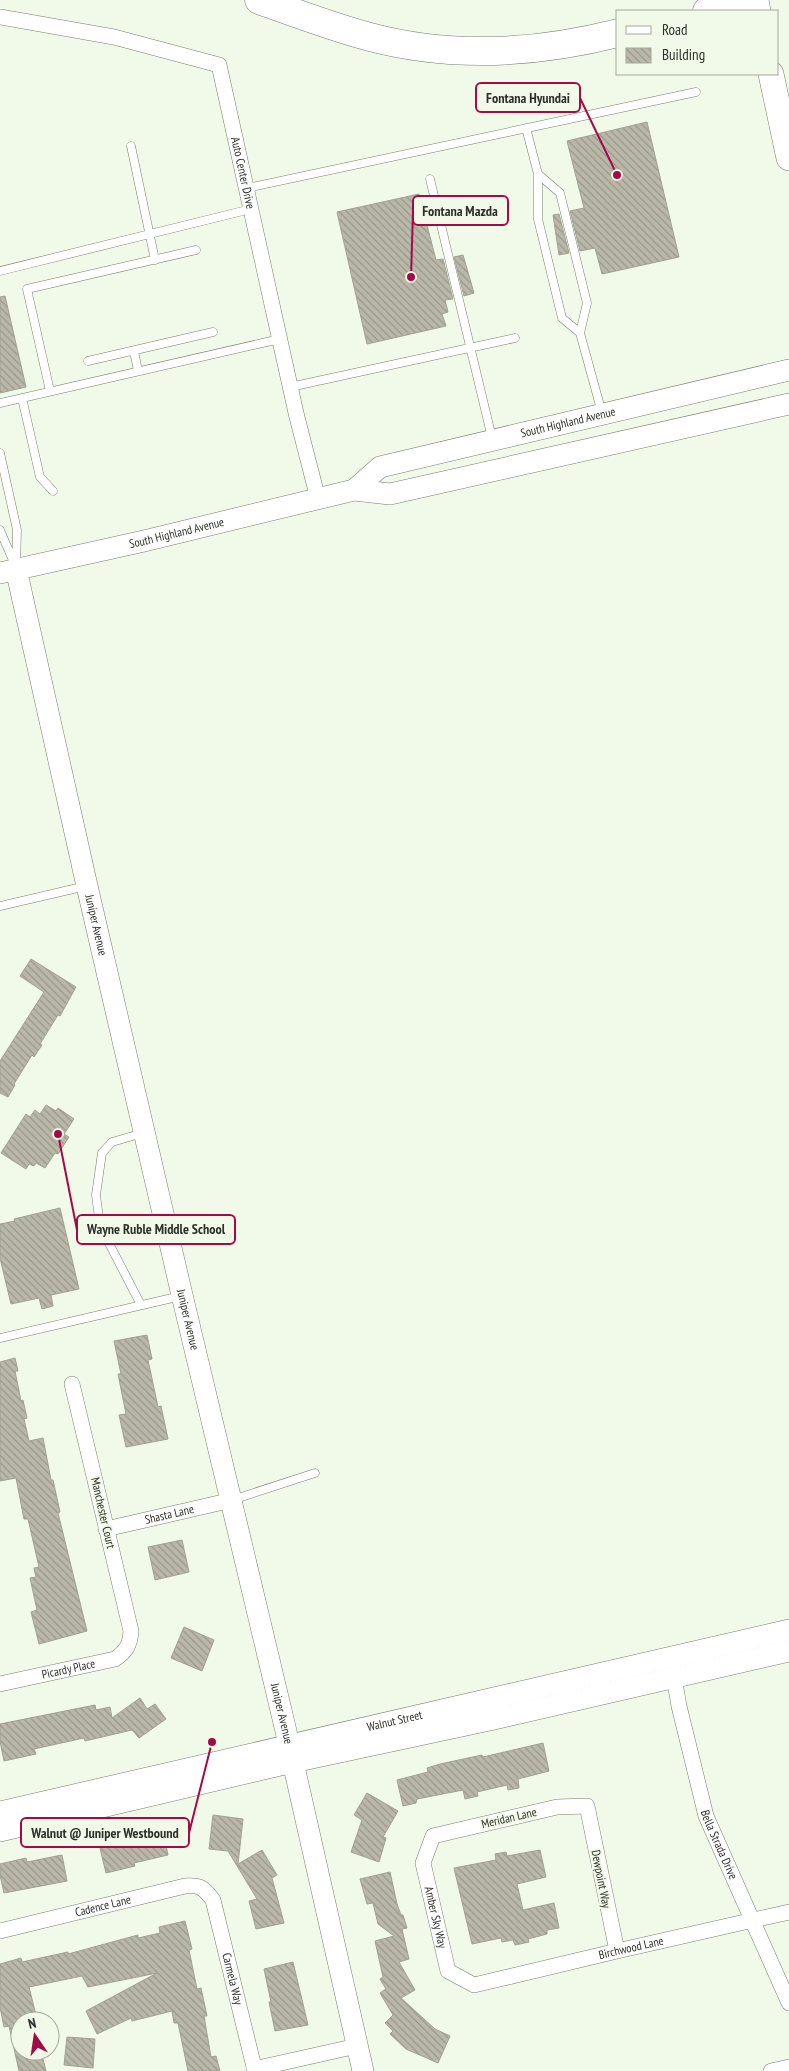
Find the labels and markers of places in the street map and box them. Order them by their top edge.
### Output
callout: Fontana Hyundai [476,83,580,112]
callout: Fontana Mazda [413,196,508,225]
callout: Wayne Ruble Middle School [77,1215,235,1244]
callout: Walnut @ Juniper Westbound [21,1818,189,1847]

